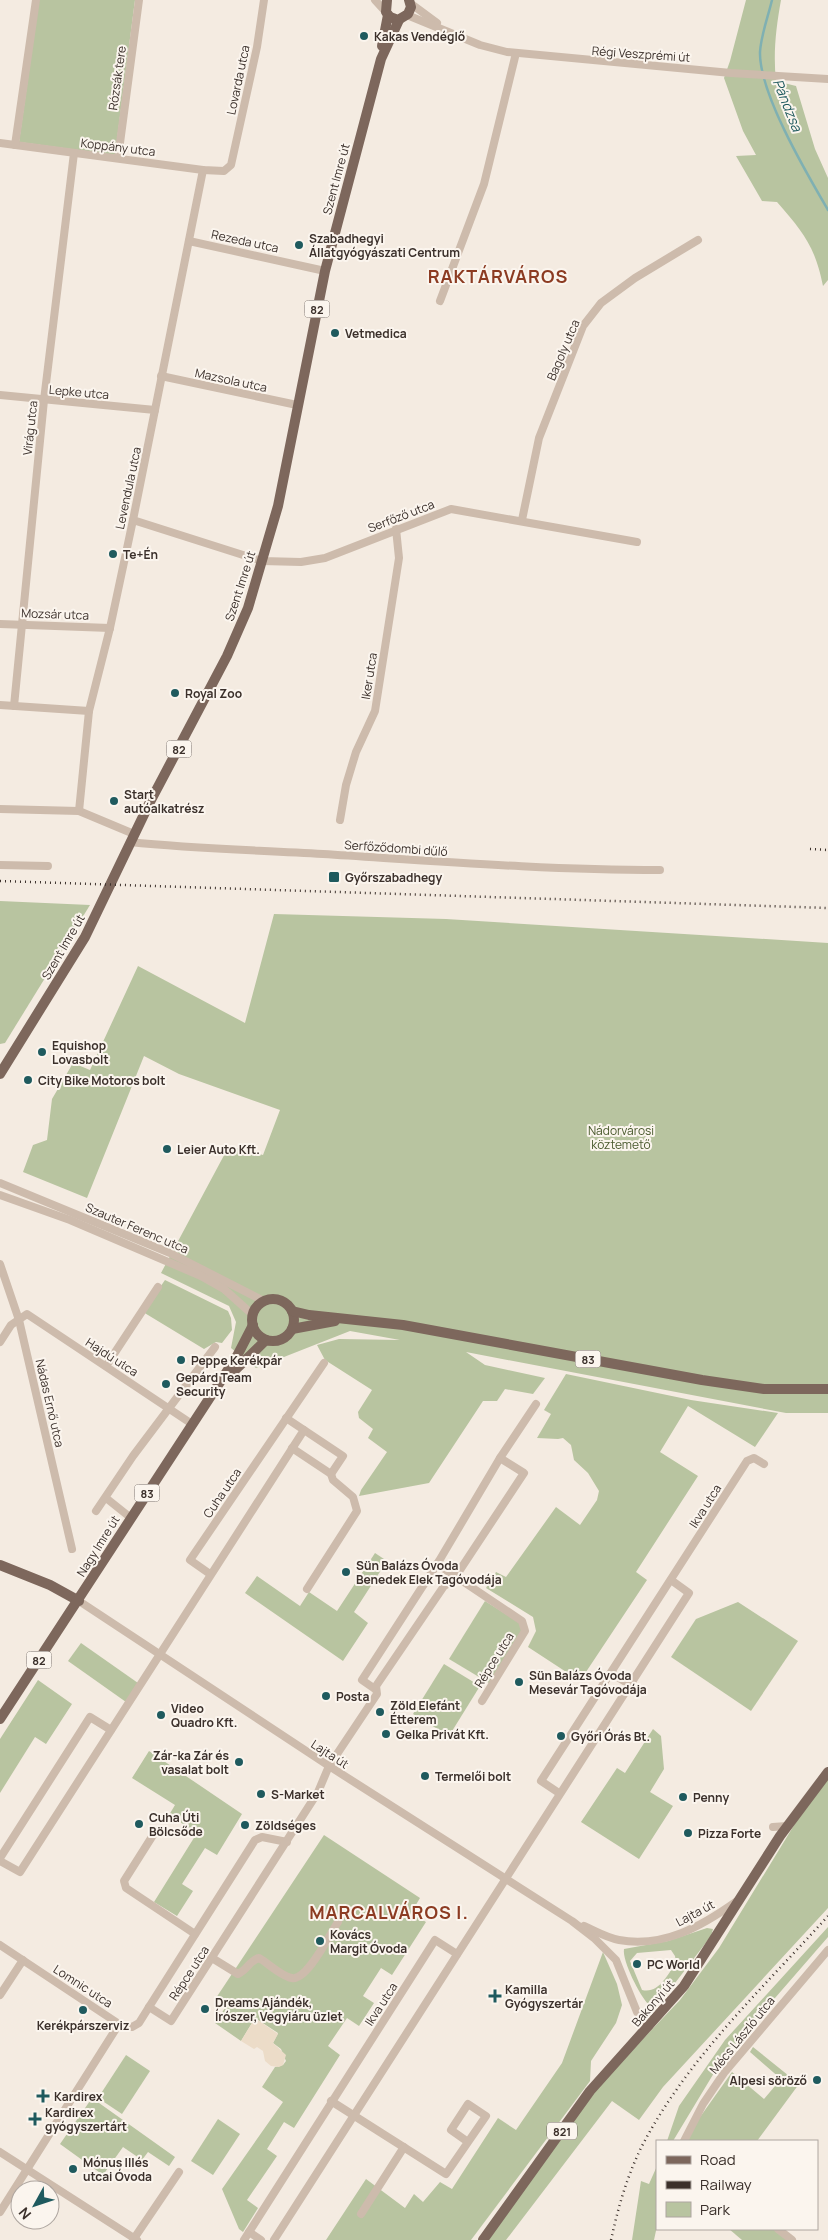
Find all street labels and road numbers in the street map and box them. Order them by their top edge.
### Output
street label: Régi Veszprémi út [591,42,691,66]
street label: Lovarda utca [222,44,254,116]
street label: Rózsák tere [104,45,130,111]
street label: Koppány utca [80,134,156,160]
street label: Szent Imre út [318,141,354,216]
street label: Rezeda utca [210,226,280,256]
road number: 82 [304,300,330,318]
street label: Bagoly utca [543,317,583,383]
street label: Mazsola utca [193,364,269,396]
street label: Lepke utca [48,381,110,403]
street label: Virág utca [19,400,41,456]
street label: Levendula utca [111,445,145,531]
street label: Serfőző utca [365,496,437,536]
street label: Szent Imre út [221,548,259,623]
street label: Mozsár utca [21,604,89,624]
street label: Iker utca [357,651,381,701]
road number: 82 [166,741,192,758]
street label: Serfőződombi dűlő [344,836,448,860]
street label: Szent Imre út [37,911,89,983]
street label: Szauter Ferenc utca [83,1199,191,1257]
street label: Hajdú utca [82,1334,142,1380]
road number: 83 [576,1350,600,1368]
street label: Nádas Ernő utca [32,1357,68,1449]
street label: Cuha utca [199,1465,245,1521]
street label: Ikva utca [685,1481,725,1531]
road number: 83 [134,1485,160,1502]
street label: Nagy Imre út [72,1512,124,1580]
street label: Répce utca [470,1629,518,1691]
road number: 82 [26,1652,52,1668]
street label: Lajta út [308,1736,352,1773]
street label: Lajta út [673,1896,718,1930]
street label: Répce utca [165,1942,213,2004]
street label: Lomnic utca [50,1961,116,2011]
street label: Bakonyi út [628,1976,678,2030]
street label: Ikva utca [361,1979,401,2029]
street label: Mécs László utca [705,1993,779,2077]
road number: 821 [547,2122,577,2140]

